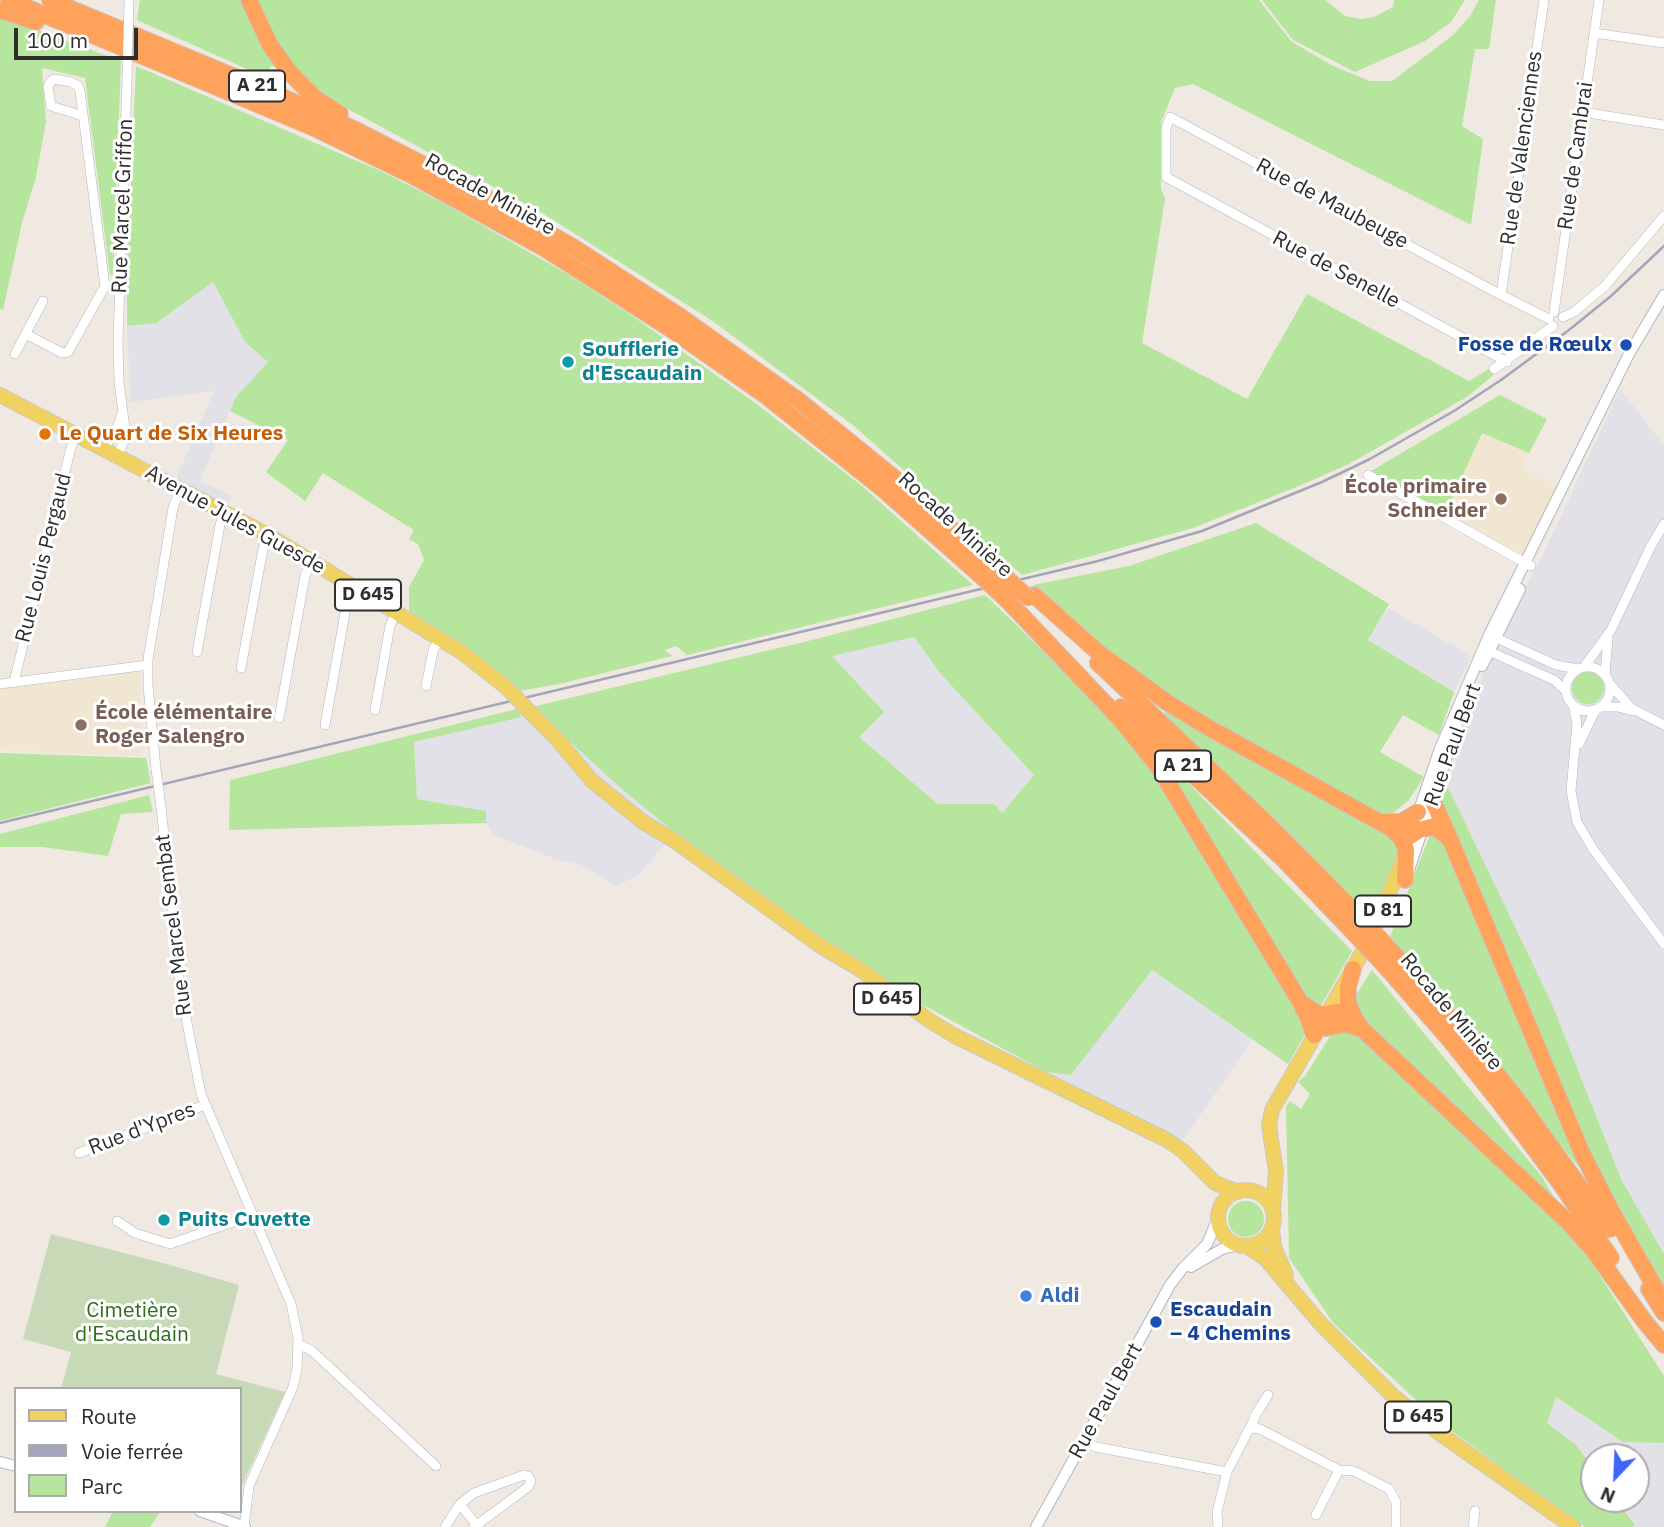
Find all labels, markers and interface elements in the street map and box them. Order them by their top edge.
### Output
scale bar [18,14,142,58]
text: 100 m [27,26,88,54]
street label: Rue de Valenciennes [1496,49,1548,247]
road number: A 21 [229,71,285,102]
street label: Rue de Cambrai [1553,80,1599,232]
street label: Rue Marcel Griffon [107,118,139,294]
street label: Rocade Minière [420,149,560,241]
street label: Rue de Maubeuge [1252,153,1412,255]
street label: Rue de Senelle [1268,226,1404,314]
place label: Fosse de Rœulx [1458,332,1612,358]
place label: Soufflerie d'Escaudain [582,337,702,387]
marker: Fosse de Rœulx [1618,337,1634,353]
marker: Soufflerie d'Escaudain [560,354,576,370]
place label: Le Quart de Six Heures [59,421,283,447]
marker: Le Quart de Six Heures [37,426,53,442]
street label: Avenue Jules Guesde [141,460,329,580]
street label: Rocade Minière [893,467,1017,583]
street label: Rue Louis Pergaud [11,471,77,645]
place label: École primaire Schneider [1345,474,1487,524]
marker: École primaire Schneider [1493,491,1509,507]
road number: D 645 [335,580,401,610]
street label: Rue Paul Bert [1419,680,1487,810]
place label: École élémentaire Roger Salengro [95,700,272,750]
marker: École élémentaire Roger Salengro [73,717,89,733]
road number: A 21 [1155,750,1211,782]
street label: Rue Marcel Sembat [150,833,198,1017]
road number: D 81 [1355,896,1411,926]
street label: Rocade Minière [1395,948,1507,1076]
road number: D 645 [854,984,920,1015]
street label: Rue d'Ypres [85,1097,199,1161]
place label: Puits Cuvette [178,1207,311,1233]
marker: Puits Cuvette [156,1212,172,1228]
place label: Aldi [1040,1283,1080,1309]
marker: Aldi [1018,1288,1034,1304]
place label: Escaudain – 4 Chemins [1170,1297,1291,1347]
park label: Cimetière d'Escaudain [75,1298,189,1348]
marker: Escaudain – 4 Chemins [1148,1314,1164,1330]
street label: Rue Paul Bert [1064,1339,1148,1463]
legend [14,1387,242,1513]
road number: D 645 [1385,1401,1451,1432]
text: Route [81,1402,137,1430]
text: Voie ferrée [81,1437,183,1465]
north arrow [1580,1443,1650,1513]
text: Parc [81,1472,123,1500]
text: N [1597,1482,1619,1509]

